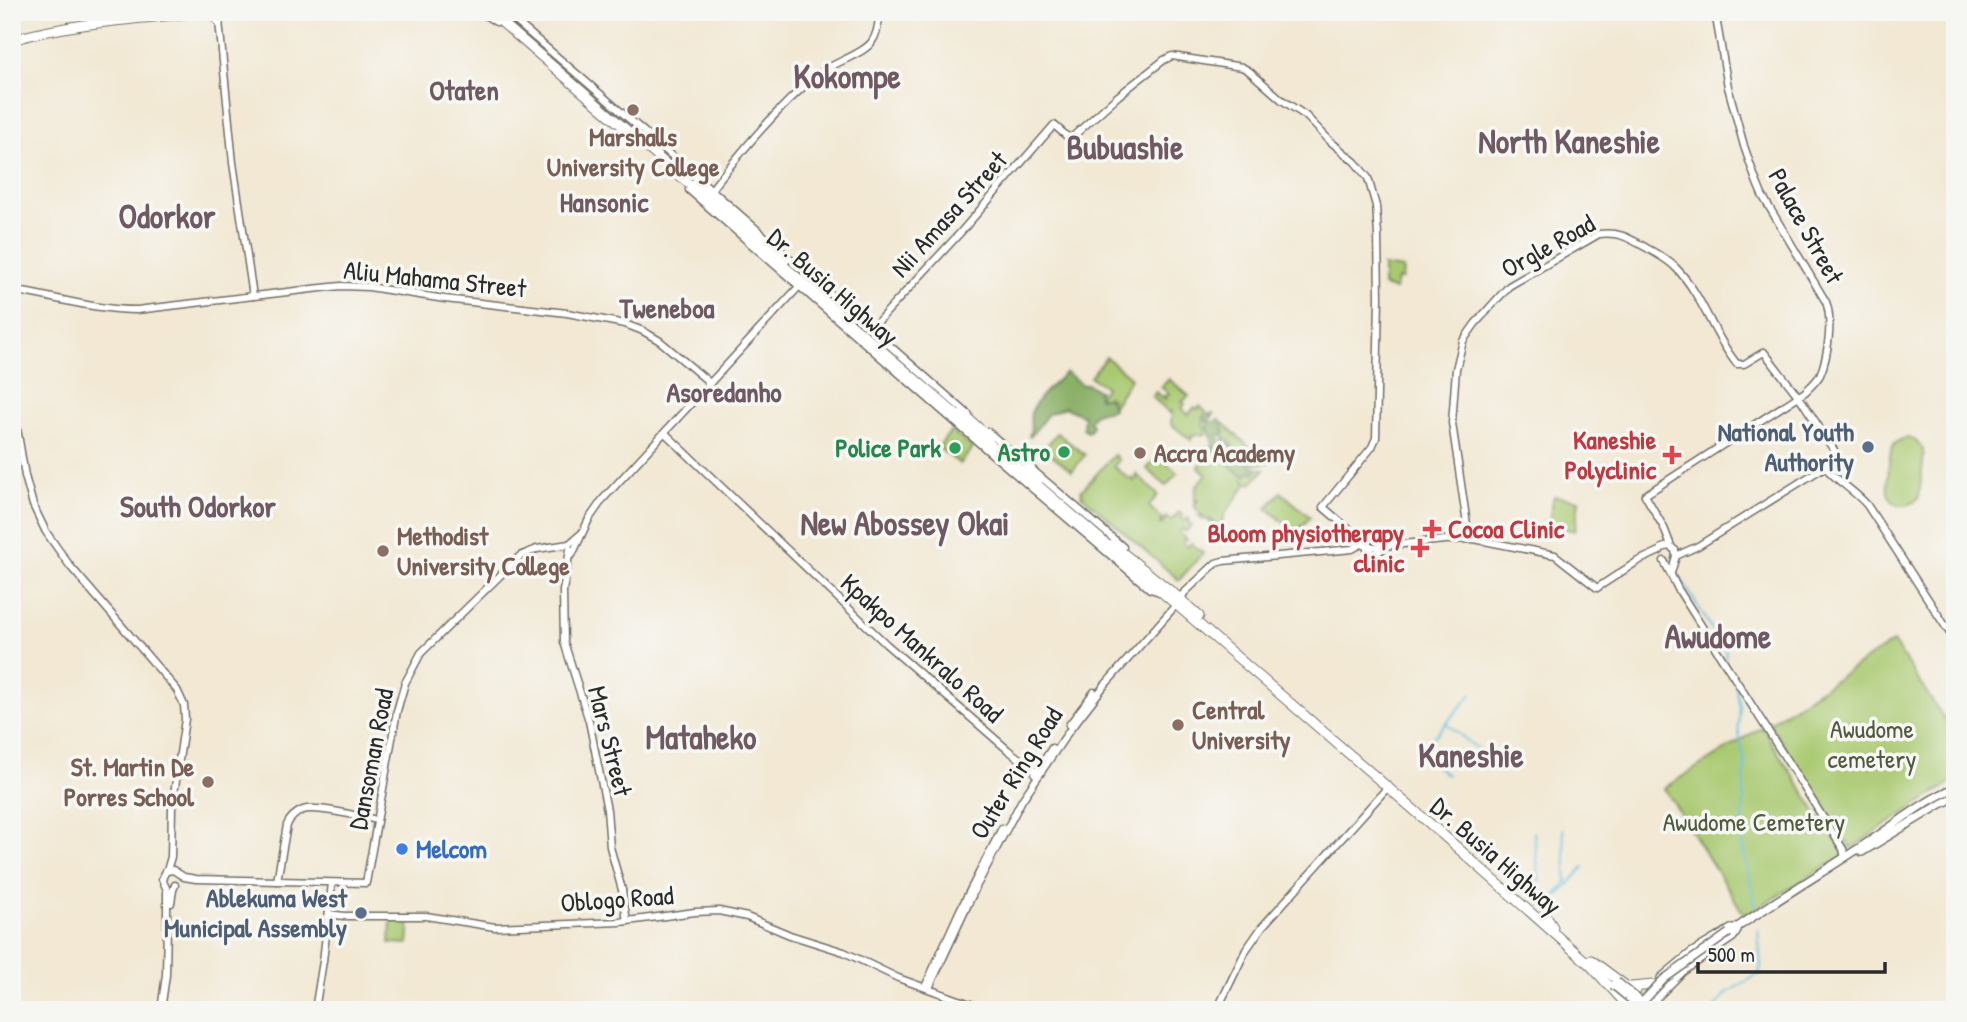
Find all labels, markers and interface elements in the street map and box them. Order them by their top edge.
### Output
district label: Kokompe [793,54,901,100]
district label: Otaten [429,71,499,109]
marker: Marshalls University College [625,102,641,118]
place label: Marshalls University College [547,119,720,185]
district label: North Kaneshie [1478,119,1661,163]
district label: Bubuashie [1067,125,1184,169]
street label: Nii Amasa Street [883,142,1015,284]
street label: Palace Street [1760,162,1853,291]
district label: Hansonic [560,183,649,221]
district label: Odorkor [119,194,216,238]
street label: Orgle Road [1495,206,1601,286]
street label: Dr. Busia Highway [760,220,906,353]
street label: Aliu Mahama Street [342,252,529,306]
district label: Tweneboa [619,289,714,327]
district label: Asoredanho [666,373,782,411]
place label: National Youth Authority [1718,414,1854,480]
place label: Kaneshie Polyclinic [1565,422,1657,488]
place label: Police Park [835,430,941,465]
place label: Astro [998,434,1051,469]
place label: Accra Academy [1154,435,1295,471]
marker: National Youth Authority [1860,439,1876,455]
marker: Police Park [947,440,963,456]
marker: Astro [1056,444,1072,460]
marker: Accra Academy [1132,445,1148,461]
marker: Kaneshie Polyclinic [1662,445,1682,465]
district label: South Odorkor [120,486,276,526]
district label: New Abossey Okai [800,501,1010,547]
place label: Cocoa Clinic [1448,511,1565,546]
place label: Bloom physiotherapy clinic [1207,515,1405,580]
place label: Methodist University College [397,518,570,584]
marker: Cocoa Clinic [1422,519,1442,539]
marker: Bloom physiotherapy clinic [1410,538,1430,558]
marker: Methodist University College [375,543,391,559]
street label: Kpakpo Mankralo Road [833,565,1011,730]
district label: Awudome [1665,614,1772,658]
street label: Mars Street [580,682,641,801]
street label: Dansoman Road [340,685,401,832]
place label: Central University [1192,692,1290,758]
street label: Outer Ring Road [961,700,1070,845]
park label: Awudome cemetery [1828,711,1916,776]
district label: Mataheko [646,715,757,759]
marker: Central University [1170,717,1186,733]
district label: Kaneshie [1418,733,1525,777]
place label: St. Martin De Porres School [64,749,195,814]
marker: St. Martin De Porres School [200,774,216,790]
street label: Dr. Busia Highway [1423,789,1569,922]
park label: Awudome Cemetery [1663,804,1845,839]
place label: Melcom [416,831,487,866]
marker: Melcom [394,841,410,857]
street label: Oblogo Road [559,877,675,920]
place label: Ablekuma West Municipal Assembly [164,880,348,946]
marker: Ablekuma West Municipal Assembly [353,905,369,921]
scale bar [1698,931,1885,975]
text: 500 m [1708,940,1755,969]

